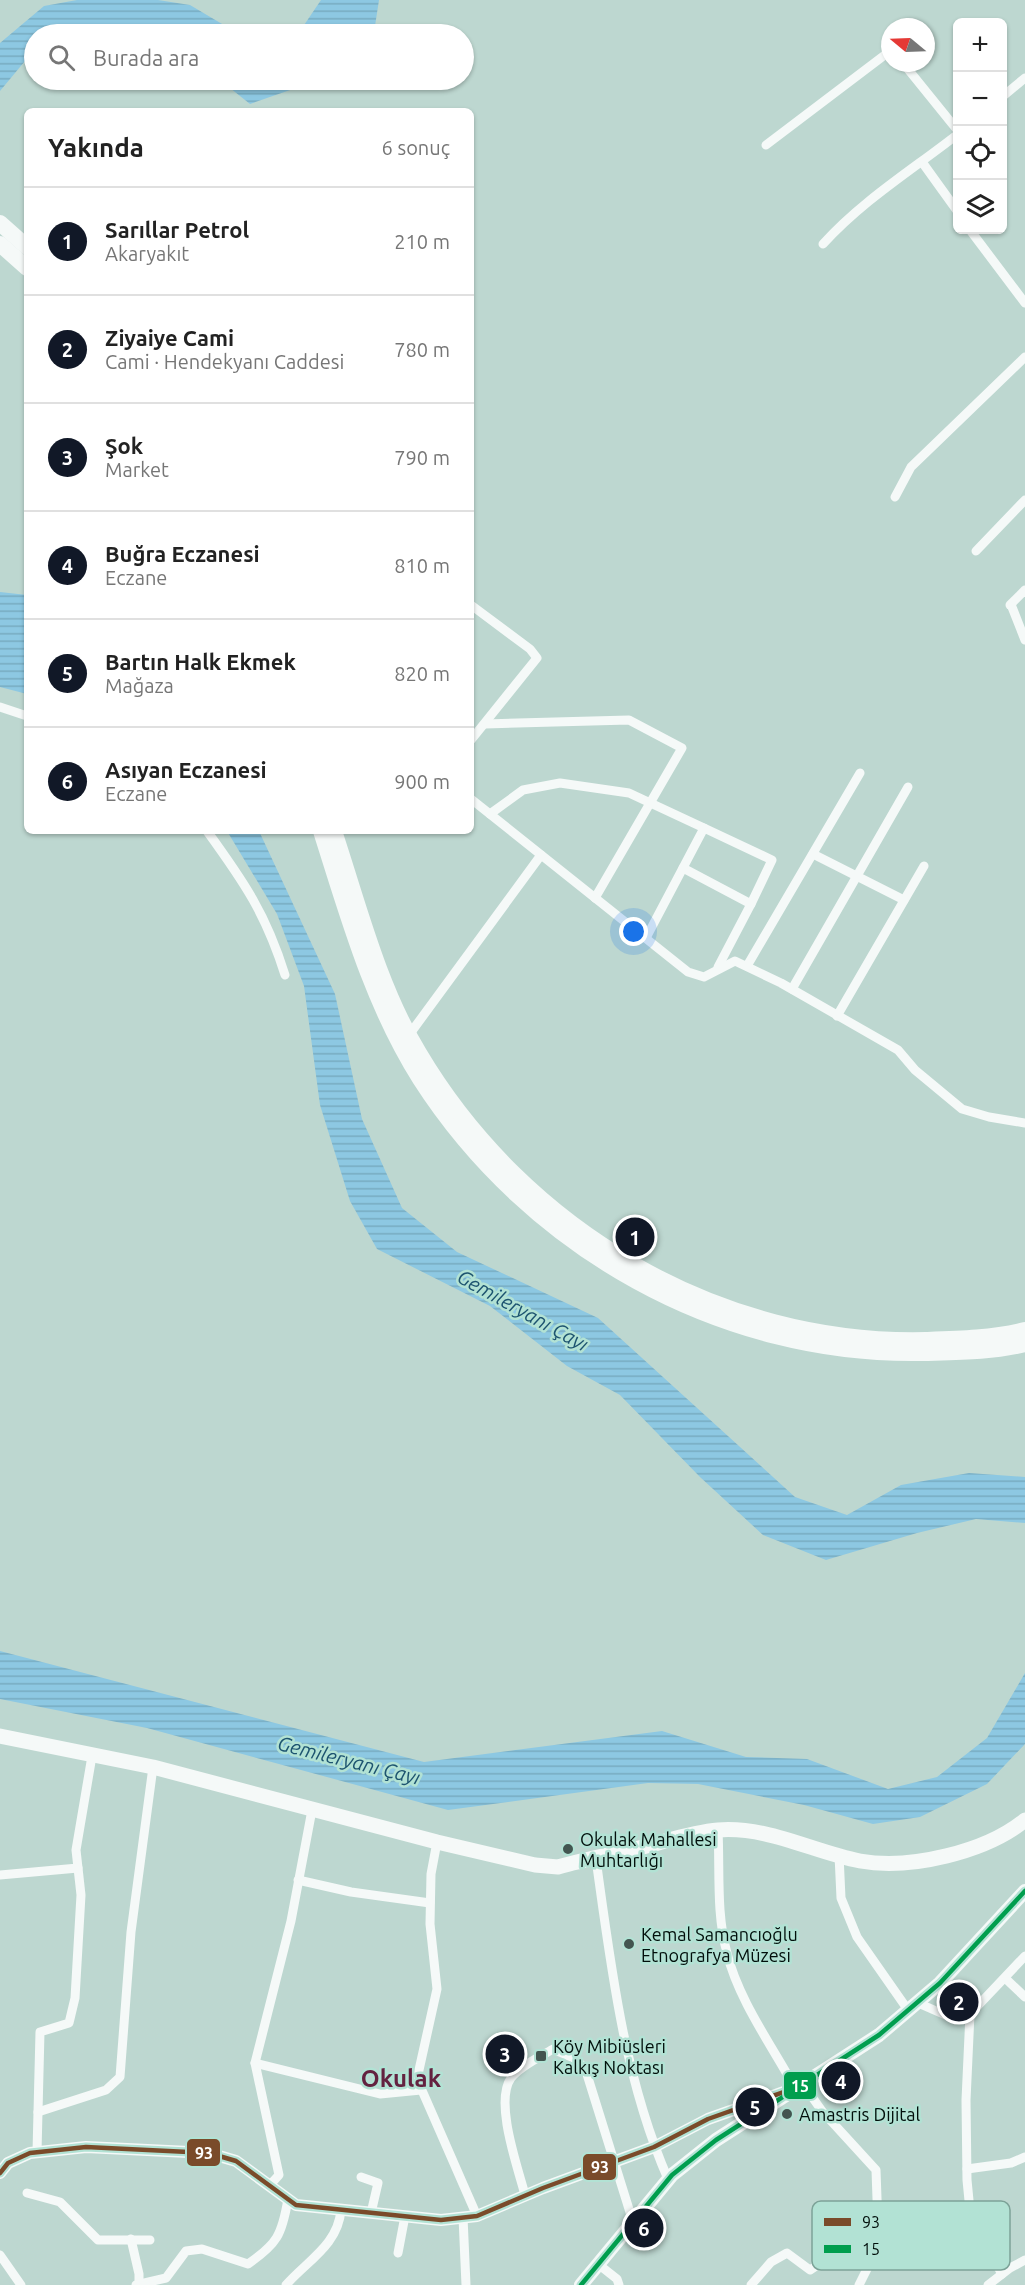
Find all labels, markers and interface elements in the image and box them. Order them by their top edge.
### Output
north arrow [881,18,935,72]
map controls [953,18,1007,234]
button: + [953,18,1007,72]
search box [24,24,474,90]
icon: search [45,41,78,74]
text: Burada ara [93,45,199,70]
button: − [953,72,1007,126]
button: locate [953,126,1007,180]
text: Yakında [48,133,144,162]
text: 6 sonuç [382,136,450,159]
button: layers [953,180,1007,234]
text: Sarıllar Petrol [105,217,249,242]
text: 1 [62,230,73,253]
text: 210 m [394,230,450,253]
text: Akaryakıt [105,242,189,265]
text: Ziyaiye Cami [105,325,234,350]
text: 2 [62,338,73,361]
text: 780 m [394,338,450,361]
text: Cami · Hendekyanı Caddesi [105,350,344,373]
text: Şok [105,433,143,458]
text: 3 [62,446,73,469]
text: 790 m [394,446,450,469]
text: Market [105,458,169,481]
text: Buğra Eczanesi [105,541,260,566]
text: 4 [62,554,73,577]
text: 810 m [394,554,450,577]
text: Eczane [105,566,167,589]
text: Bartın Halk Ekmek [105,649,296,674]
text: 5 [62,662,73,685]
text: 820 m [394,662,450,685]
text: Mağaza [105,674,174,697]
text: Asıyan Eczanesi [105,757,267,782]
text: 6 [62,770,73,793]
text: 900 m [394,770,450,793]
text: Eczane [105,782,167,805]
your location [619,917,648,946]
pin: 1 [616,1214,654,1260]
water label: Gemileryanı Çayı [453,1264,593,1356]
water label: Gemileryanı Çayı [275,1731,423,1789]
place label: Okulak Mahallesi Muhtarlığı [580,1829,717,1870]
marker: Okulak Mahallesi Muhtarlığı [561,1842,575,1856]
place label: Kemal Samancıoğlu Etnografya Müzesi [641,1924,798,1965]
marker: Kemal Samancıoğlu Etnografya Müzesi [622,1937,636,1951]
pin: 2 [940,1980,978,2024]
pin: 3 [486,2032,524,2076]
place label: Köy Mibiüsleri Kalkış Noktası [553,2036,666,2077]
marker: Köy Mibiüsleri Kalkış Noktası [534,2049,548,2063]
pin: 4 [822,2058,860,2104]
district label: Okulak [361,2065,442,2092]
line badge: 15 [783,2071,817,2100]
text: 15 [791,2077,809,2095]
pin: 5 [736,2084,774,2130]
place label: Amastris Dijital [799,2104,921,2124]
marker: Amastris Dijital [780,2107,794,2121]
line badge: 93 [186,2138,221,2167]
text: 93 [195,2144,213,2162]
line badge: 93 [582,2153,617,2181]
text: 93 [591,2158,609,2176]
legend [812,2201,1010,2270]
pin: 6 [624,2206,664,2250]
text: 93 [862,2213,880,2231]
text: 15 [862,2240,880,2258]

